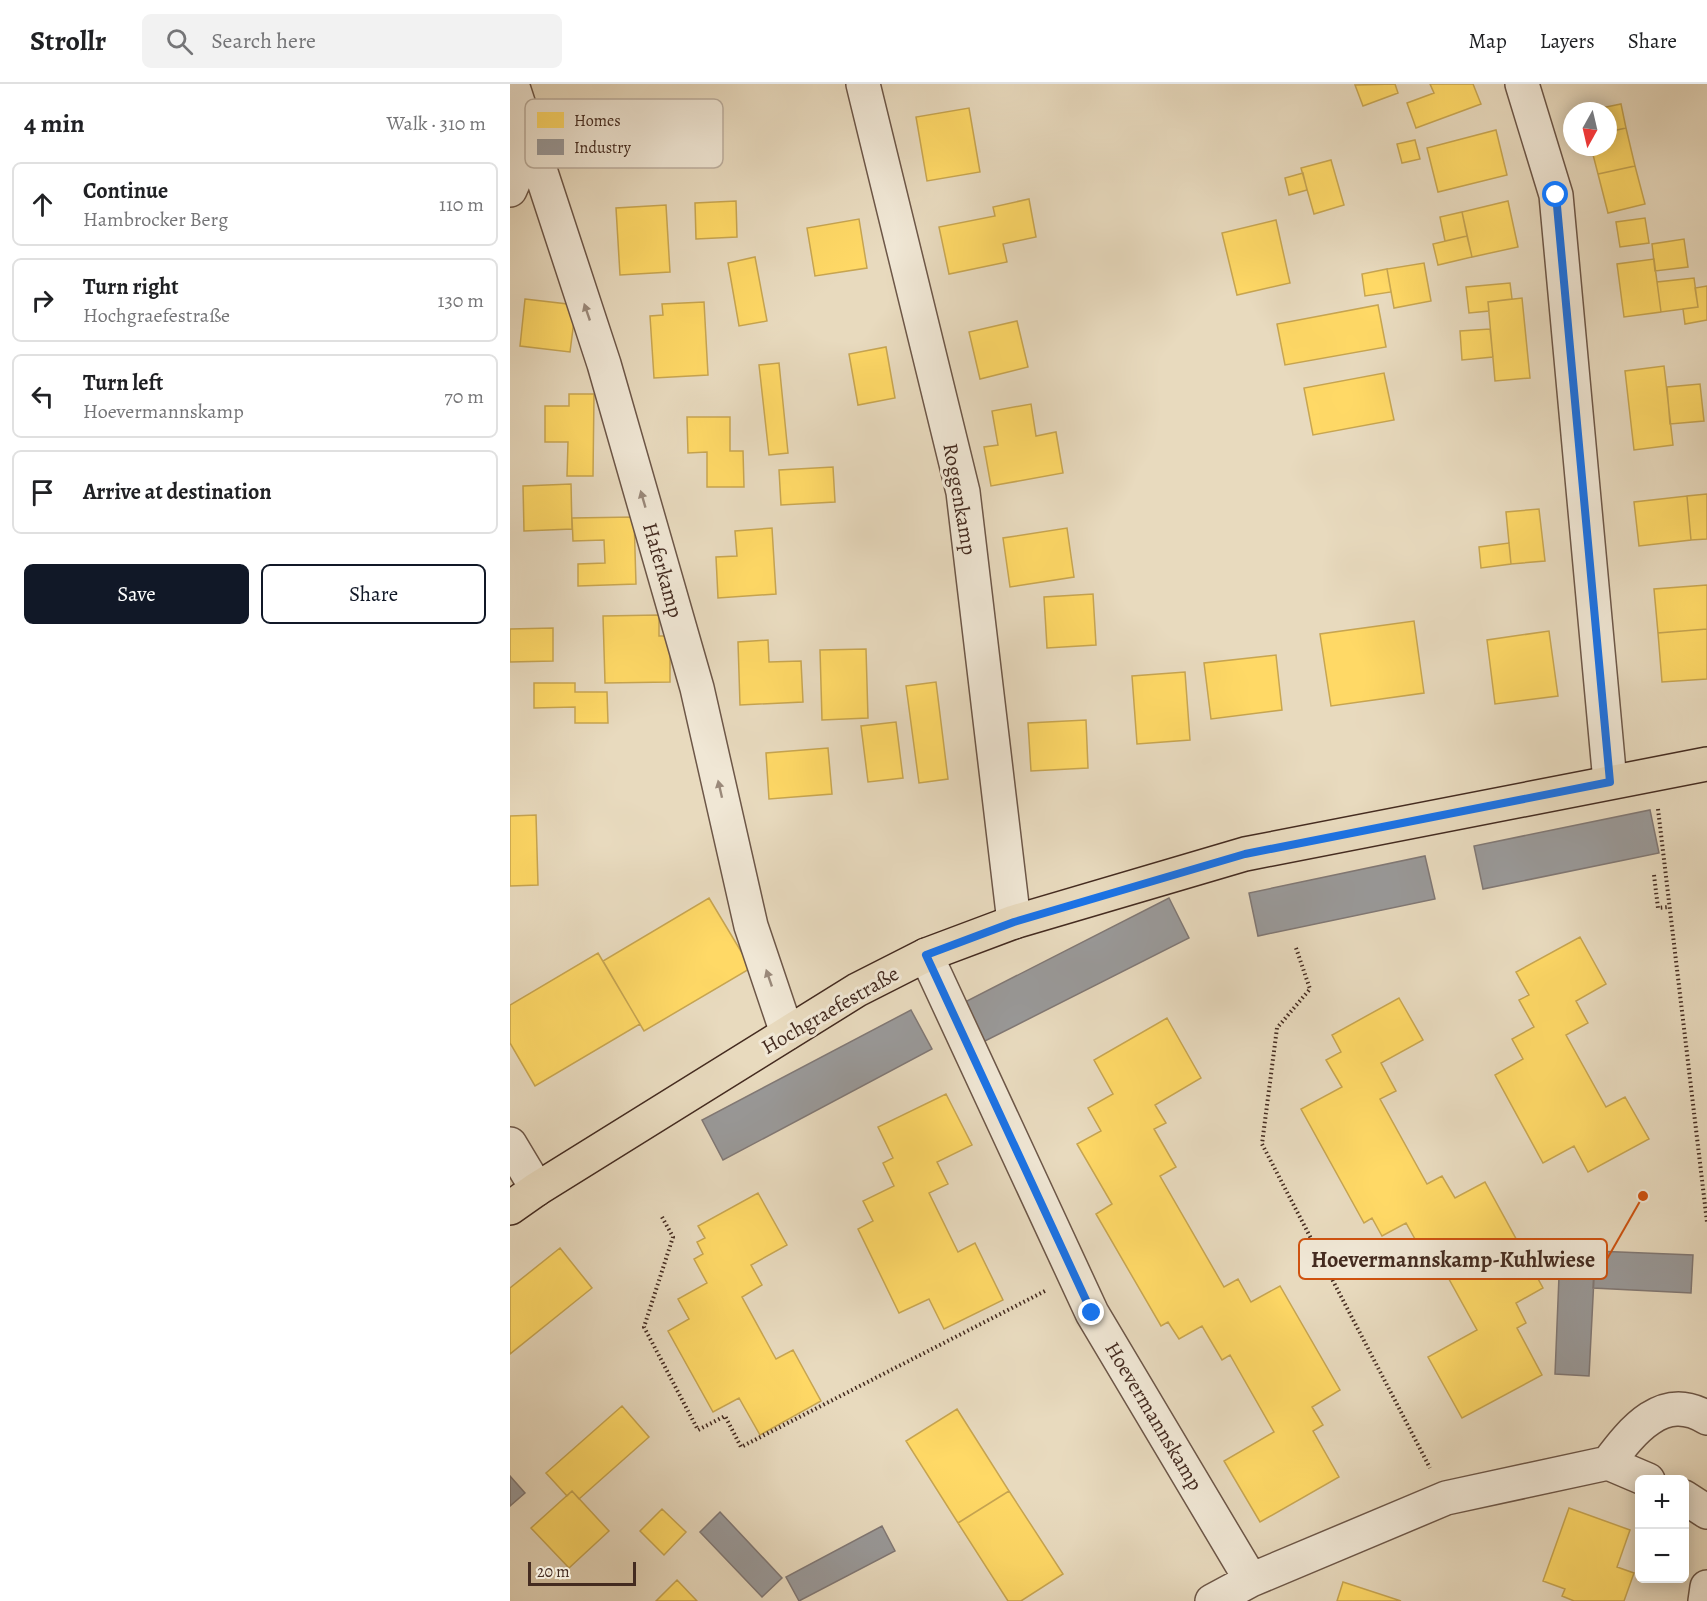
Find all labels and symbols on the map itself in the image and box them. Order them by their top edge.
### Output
legend [525,99,723,168]
north arrow [1563,102,1617,156]
text: Homes [574,110,621,132]
text: Industry [574,137,632,159]
route start [1542,181,1568,207]
one-way arrow [582,303,592,321]
street label: Roggenkamp [936,441,984,557]
one-way arrow [638,490,647,508]
street label: Haferkamp [636,519,690,621]
one-way arrow [715,779,724,798]
street label: Hochgraefestraße [756,959,904,1061]
one-way arrow [763,968,773,986]
callout: Hoevermannskamp-Kuhlwiese [1299,1239,1607,1279]
text: Hoevermannskamp-Kuhlwiese [1311,1245,1595,1275]
route end [1078,1299,1104,1325]
street label: Hoevermannskamp [1099,1336,1209,1496]
scale bar [528,1559,636,1586]

